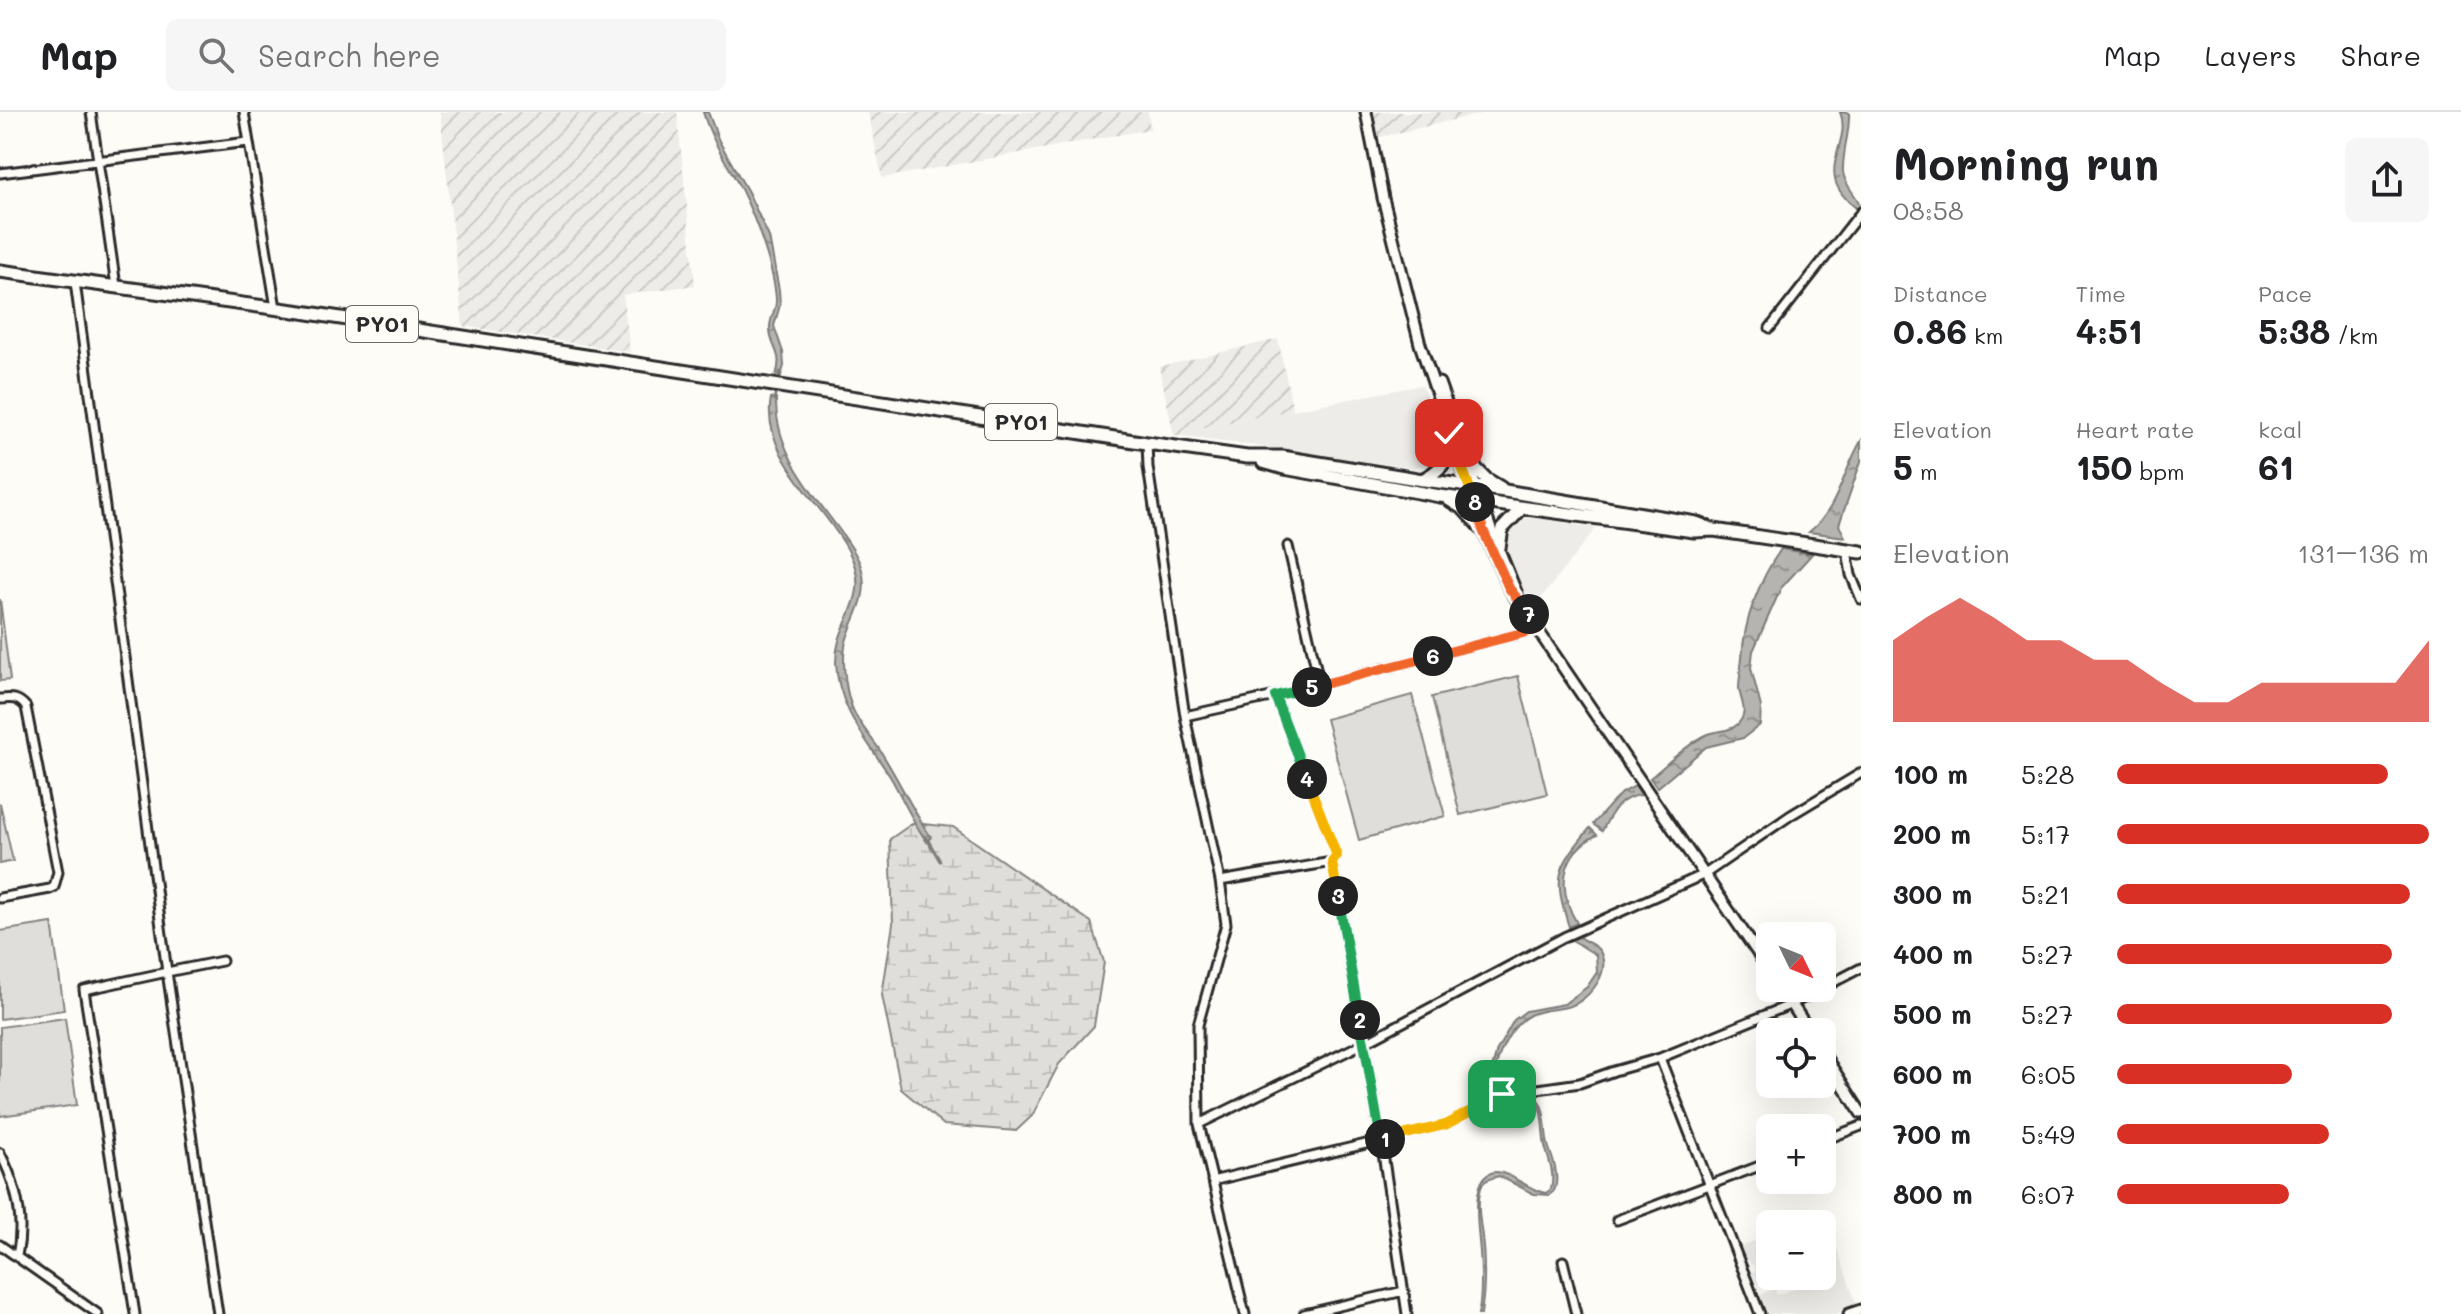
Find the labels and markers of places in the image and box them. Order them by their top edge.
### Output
pin [1415,399,1483,467]
pin: 8 [1455,482,1495,522]
pin: 7 [1509,594,1549,634]
pin: 6 [1413,636,1453,676]
pin: 5 [1292,667,1332,707]
pin: 4 [1287,759,1327,799]
pin: 3 [1318,876,1358,916]
pin: 2 [1340,1000,1380,1040]
pin [1468,1060,1536,1128]
pin: 1 [1365,1119,1405,1159]

